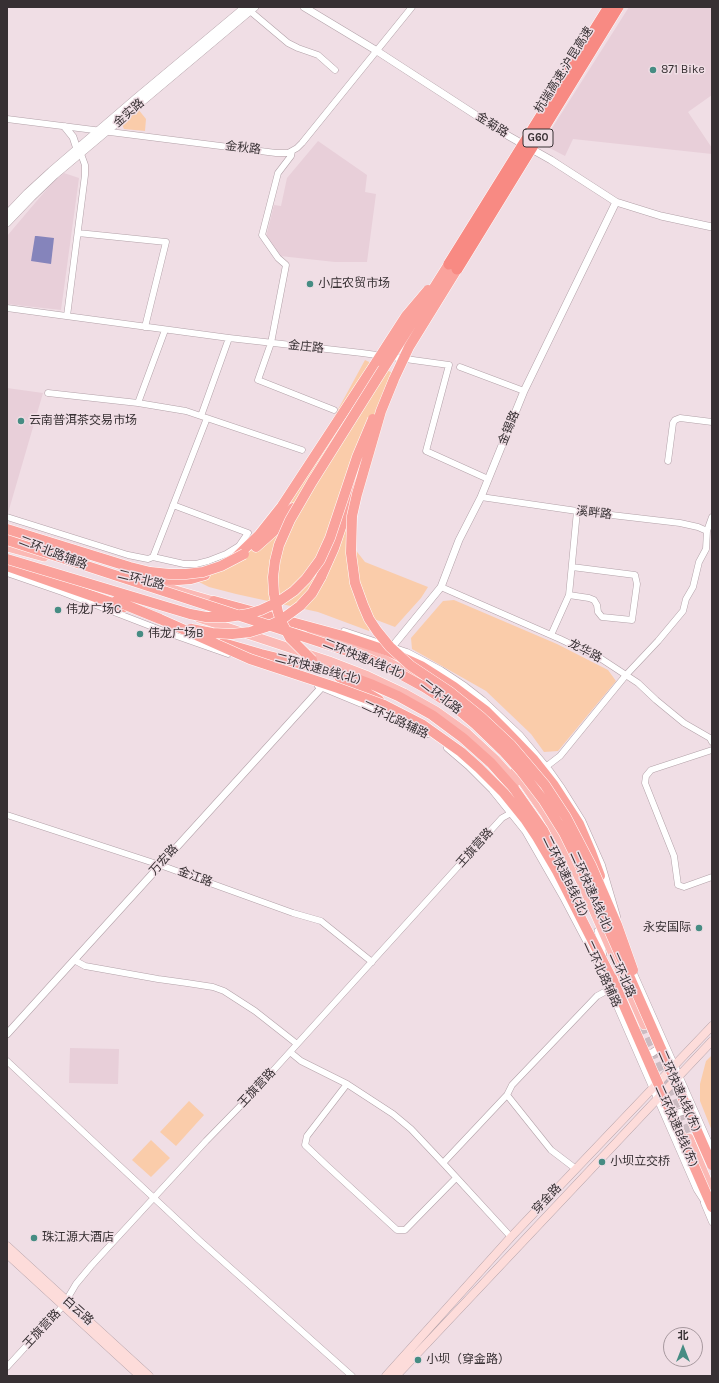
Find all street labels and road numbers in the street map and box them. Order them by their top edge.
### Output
street label: 杭瑞高速;沪昆高速 [532,24,596,116]
street label: 金实路 [111,96,147,130]
street label: 金菊路 [473,109,511,141]
road number: G60 [523,129,553,147]
street label: 金秋路 [224,139,262,157]
street label: 金庄路 [287,338,325,356]
street label: 金锡路 [496,409,522,447]
street label: 溪畔路 [575,504,613,522]
street label: 二环北路辅路 [17,533,89,573]
street label: 二环北路 [116,567,166,593]
street label: 二环快速A线(北) [321,636,407,682]
street label: 龙华路 [566,636,604,666]
street label: 二环快速B线(北) [274,651,362,687]
street label: 二环北路 [418,677,464,717]
street label: 二环北路辅路 [359,698,431,742]
street label: 王旗营路 [454,825,496,871]
street label: 二环快速B线(北) [539,833,591,919]
street label: 万宏路 [147,842,181,878]
street label: 二环快速A线(北) [567,849,615,935]
street label: 金江路 [176,864,214,890]
street label: 二环北路辅路 [580,938,624,1010]
street label: 二环北路 [606,950,638,1000]
street label: 二环快速A线(东) [655,1048,703,1134]
street label: 王旗营路 [235,1066,279,1110]
street label: 二环快速B线(东) [652,1083,700,1169]
street label: 穿金路 [529,1181,565,1217]
street label: 白云路 [60,1294,96,1328]
street label: 王旗营路 [20,1307,64,1351]

